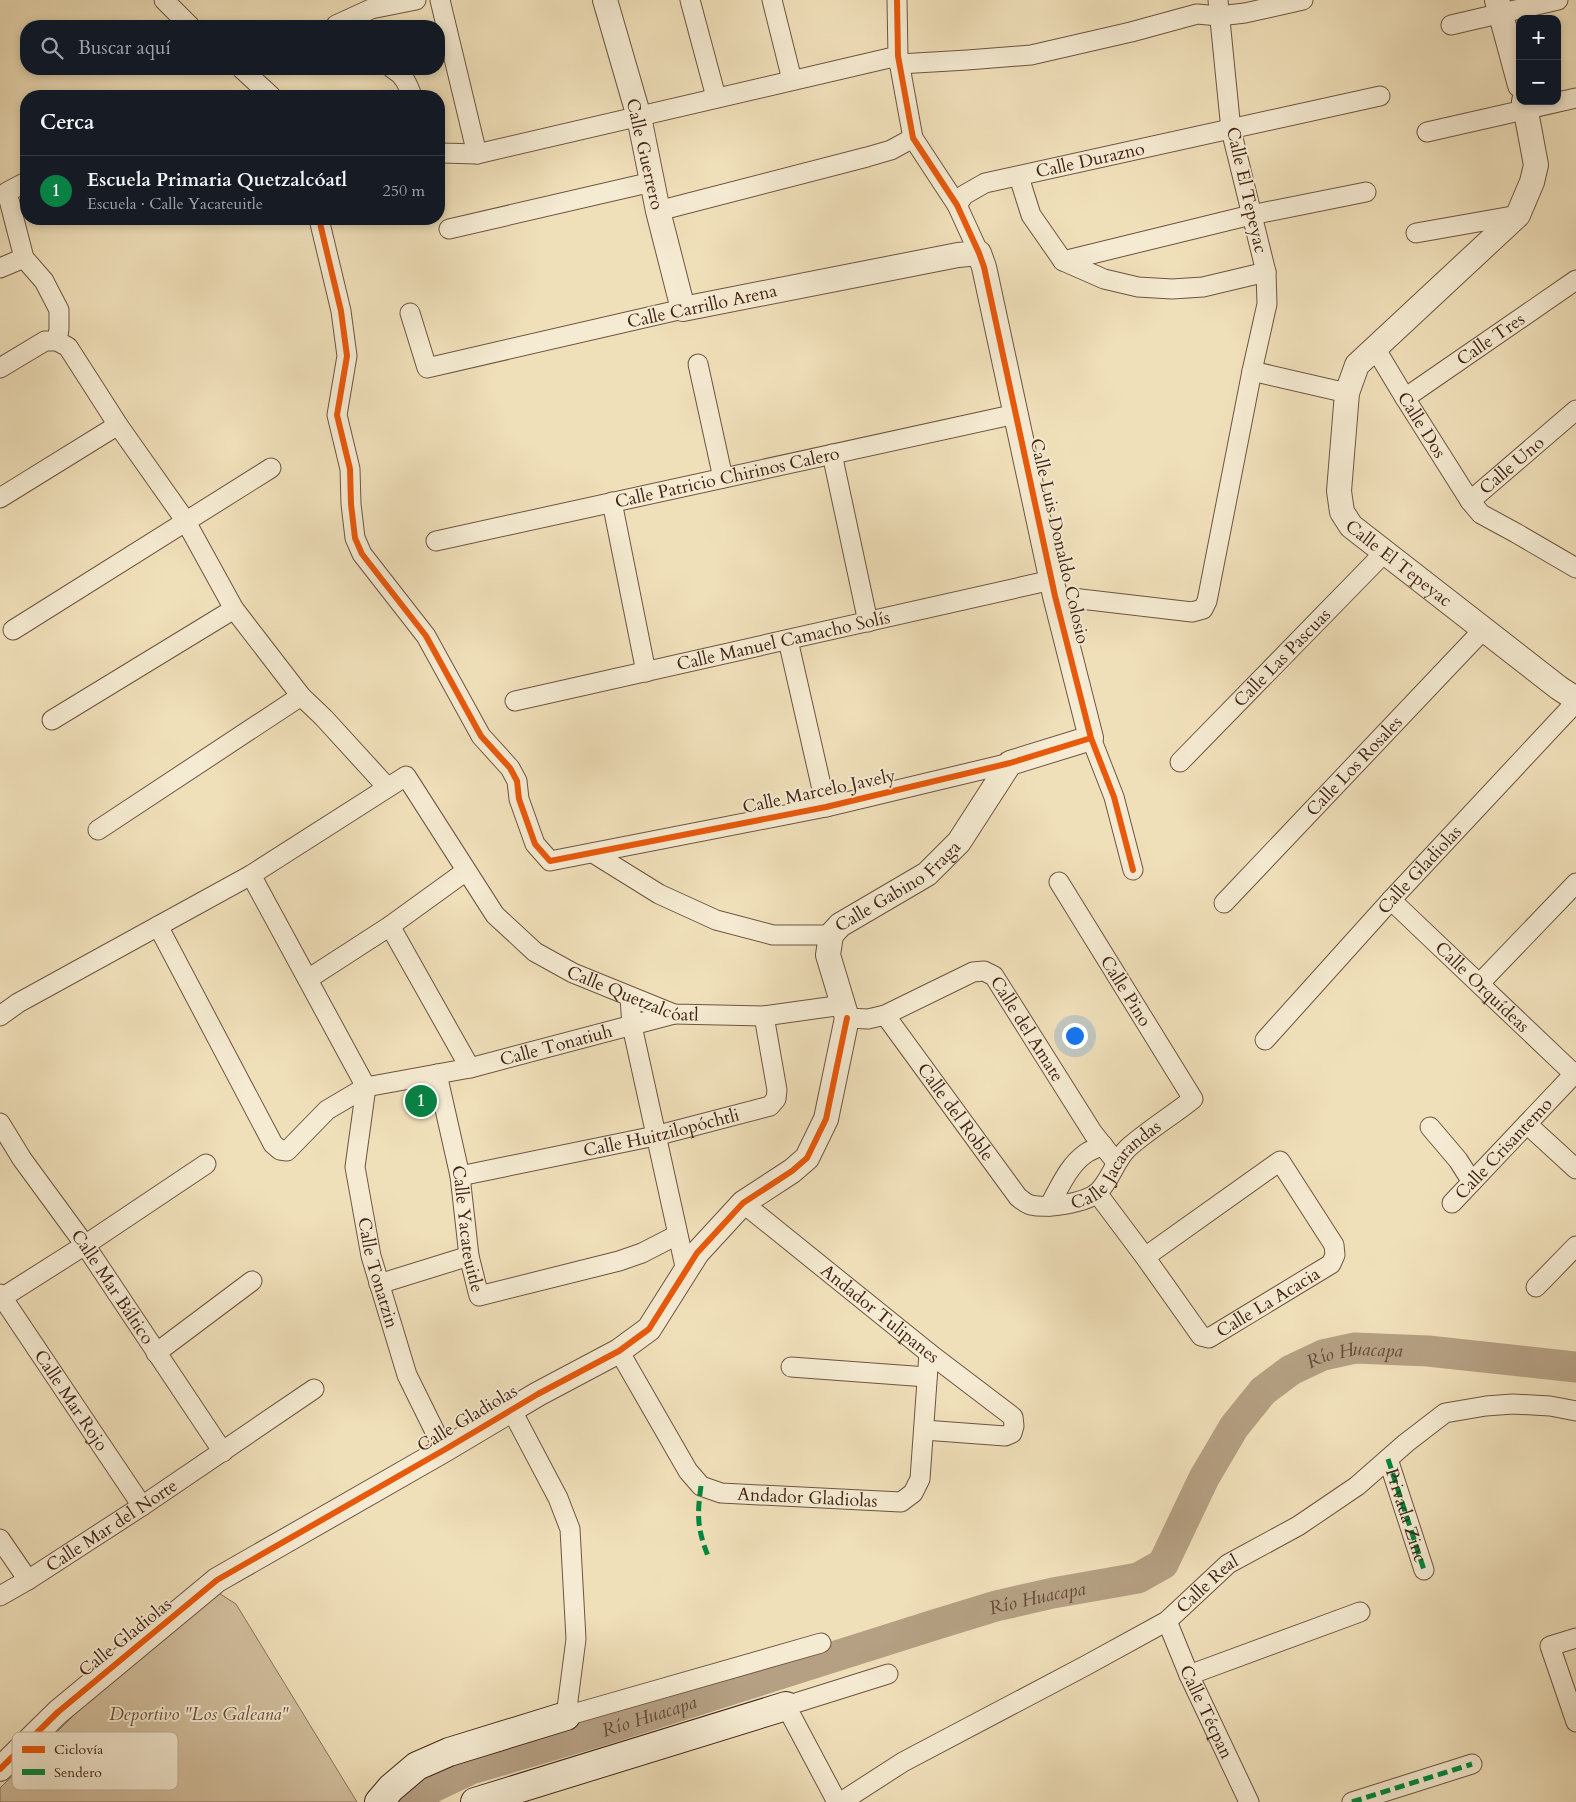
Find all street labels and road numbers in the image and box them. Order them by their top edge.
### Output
street label: Calle Guerrero [620,96,670,213]
street label: Calle El Tepeyac [1220,125,1273,256]
street label: Calle Durazno [1033,136,1147,184]
street label: Calle Carrillo Arena [625,278,780,335]
street label: Calle Tres [1452,307,1530,372]
street label: Calle Dos [1391,387,1452,463]
street label: Calle Uno [1474,430,1550,501]
street label: Calle Luis Donaldo Colosio [1024,436,1095,647]
street label: Calle Patricio Chirinos Calero [613,441,842,514]
street label: Calle El Tepeyac [1340,514,1457,613]
street label: Calle Las Pascuas [1228,603,1337,713]
street label: Calle Manuel Camacho Solís [674,605,892,677]
street label: Calle Los Rosales [1301,710,1408,822]
street label: Calle Marcelo Javely [740,763,898,820]
street label: Calle Gladiolas [1372,820,1468,920]
street label: Calle Gabino Fraga [830,835,967,938]
street label: Calle Orquídeas [1429,936,1535,1038]
street label: Calle Pino [1094,951,1157,1032]
street label: Calle Quetzalcóatl [563,960,699,1028]
street label: Calle del Amate [984,971,1070,1087]
street label: Calle Tonatiuh [497,1019,615,1073]
street label: Calle del Roble [911,1058,1000,1166]
street label: Calle Crisantemo [1449,1092,1559,1205]
street label: Calle Huitzilopóchtli [581,1102,742,1163]
street label: Calle Jacarandas [1068,1114,1166,1216]
street label: Calle Yacateuitle [445,1163,490,1295]
street label: Calle Tonatzin [351,1215,404,1332]
street label: Calle Mar Báltico [65,1225,160,1350]
street label: Andador Tulipanes [815,1258,944,1369]
street label: Calle La Acacia [1212,1262,1325,1344]
street label: Calle Mar Rojo [28,1345,114,1456]
street label: Calle Gladiolas [412,1379,522,1458]
street label: Privada Zinc [1379,1465,1433,1566]
street label: Calle Mar del Norte [41,1473,183,1578]
street label: Andador Gladiolas [737,1482,878,1514]
street label: Calle Real [1171,1549,1243,1619]
street label: Calle Gladiolas [74,1592,177,1683]
street label: Calle Técpan [1173,1661,1239,1764]

